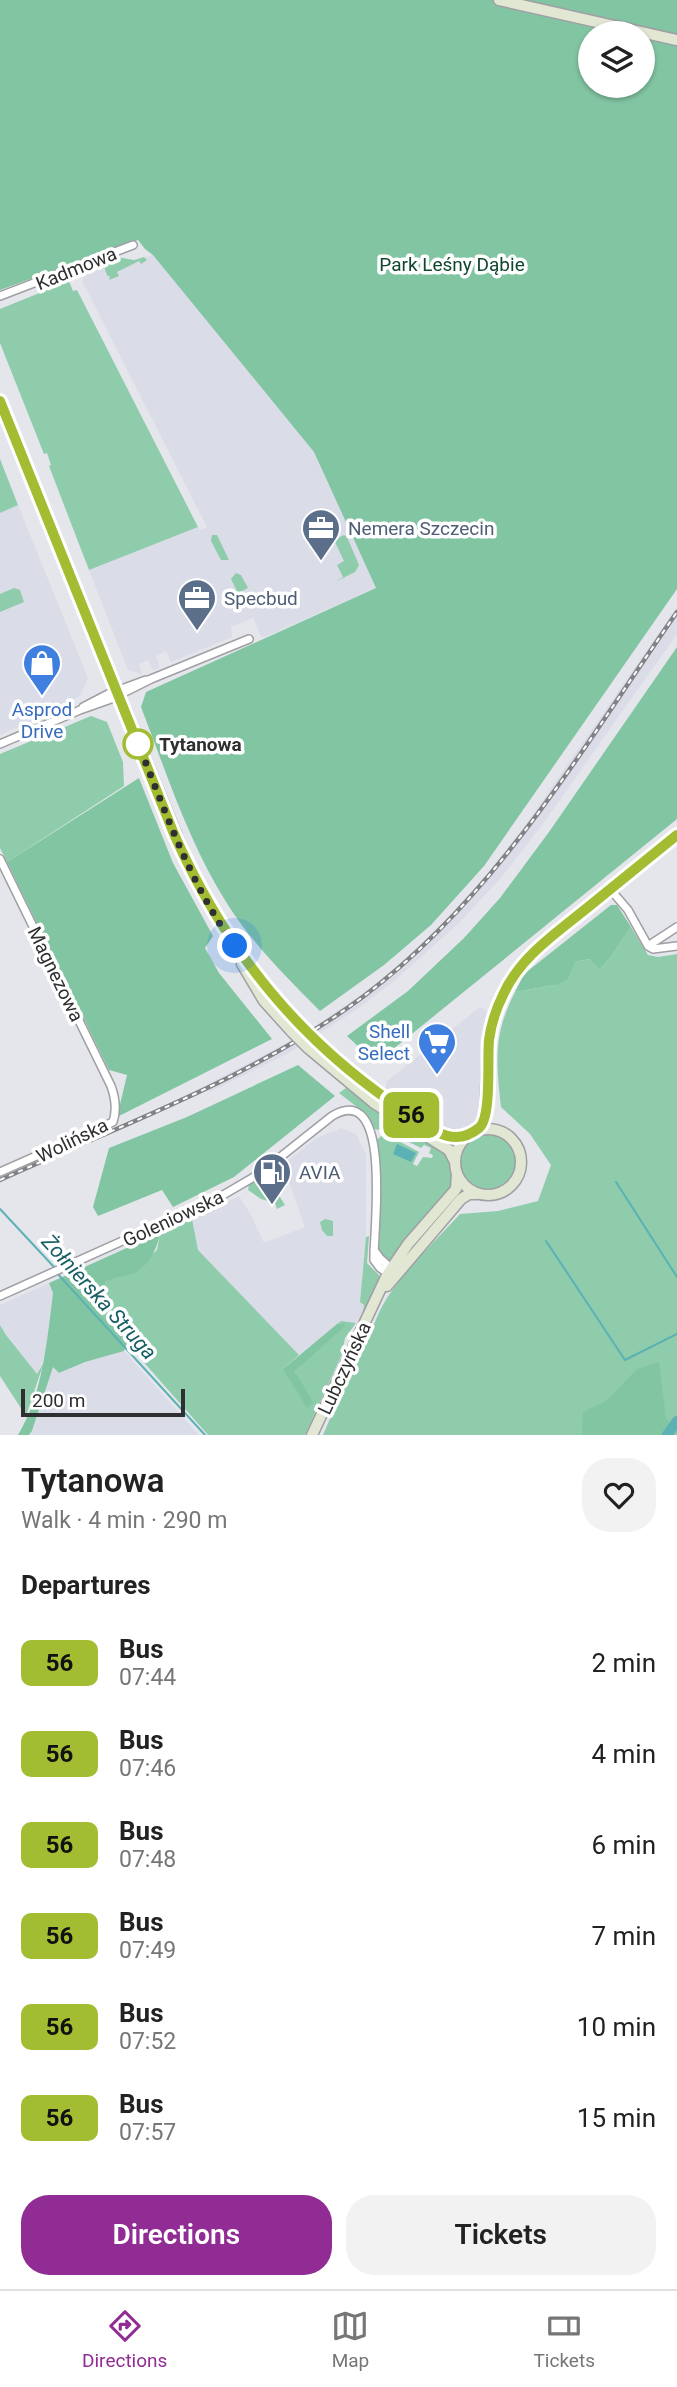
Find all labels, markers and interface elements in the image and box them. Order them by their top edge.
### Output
map controls [578,21,655,98]
button: layers [578,21,655,98]
street label: Kadmowa [32,242,120,295]
park label: Park Leśny Dąbie [379,253,525,276]
office icon: Nemera Szczecin [300,507,342,562]
place label: Nemera Szczecin [348,517,494,540]
office icon: Specbud [176,577,218,632]
place label: Specbud [224,587,298,610]
shop icon: Asprod Drive [21,642,63,697]
place label: Asprod Drive [12,698,72,743]
marker: Tytanowa [123,729,153,759]
place label: Tytanowa [159,733,242,756]
street label: Magnezowa [23,923,88,1025]
your location [217,928,252,963]
place label: Shell Select [358,1020,410,1065]
supermarket icon: Shell Select [416,1021,458,1076]
line badge: 56 [380,1092,443,1138]
text: 56 [397,1101,425,1129]
street label: Wolińska [33,1113,112,1168]
fuel station icon: AVIA [251,1151,293,1206]
place label: AVIA [299,1161,341,1184]
street label: Goleniowska [119,1185,227,1252]
water label: Żołnierska Struga [36,1229,161,1364]
street label: Lubczyńska [313,1318,376,1418]
scale bar [21,1386,186,1418]
text: 200 m [32,1389,85,1412]
button: heart [582,1458,656,1532]
text: Tytanowa [21,1461,164,1500]
text: Walk · 4 min · 290 m [21,1507,227,1534]
text: Departures [21,1570,151,1600]
text: Bus [119,1634,164,1664]
text: 2 min [591,1648,656,1678]
text: 56 [46,1649,73,1677]
text: 07:44 [119,1664,176,1691]
text: Bus [119,1725,164,1755]
text: 4 min [591,1739,656,1769]
text: 56 [46,1740,73,1768]
text: 07:46 [119,1755,176,1782]
text: Bus [119,1816,164,1846]
text: 6 min [591,1830,656,1860]
text: 56 [46,1831,73,1859]
text: 07:48 [119,1846,176,1873]
text: Bus [119,1907,164,1937]
text: 7 min [591,1921,656,1951]
text: 56 [46,1922,73,1950]
text: 07:49 [119,1937,176,1964]
text: Bus [119,1998,164,2028]
text: 10 min [577,2012,656,2042]
text: 56 [46,2013,73,2041]
text: 07:52 [119,2028,176,2055]
text: Bus [119,2089,164,2119]
text: 15 min [577,2103,656,2133]
text: 56 [46,2104,73,2132]
text: 07:57 [119,2119,176,2146]
button: Directions [21,2195,332,2275]
button: Tickets [346,2195,656,2275]
tab: Directions [82,2307,167,2372]
tab: Map [331,2307,369,2372]
tab: Tickets [534,2307,595,2372]

